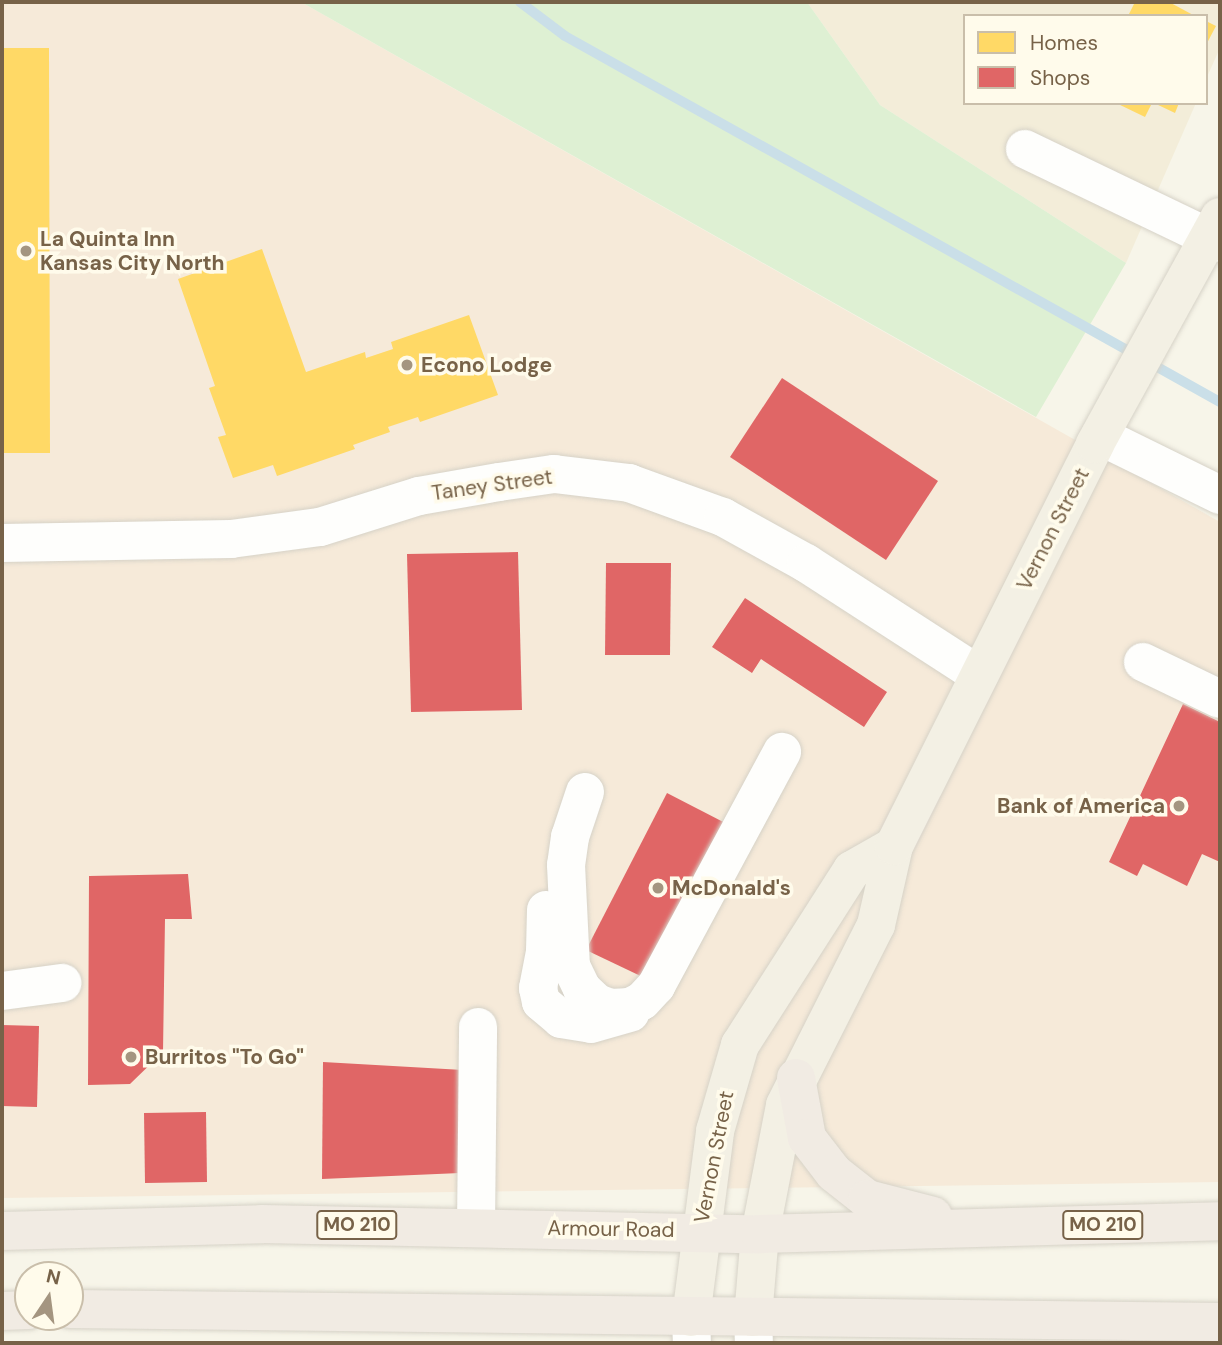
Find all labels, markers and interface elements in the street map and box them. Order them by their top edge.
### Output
legend [963,14,1208,105]
text: Homes [1030,29,1098,57]
text: Shops [1030,64,1090,92]
place label: La Quinta Inn Kansas City North [40,226,225,276]
marker: La Quinta Inn Kansas City North [18,243,34,259]
place label: Econo Lodge [421,352,552,378]
marker: Econo Lodge [399,357,415,373]
street label: Taney Street [430,464,554,506]
street label: Vernon Street [1011,464,1095,594]
place label: Bank of America [997,793,1165,819]
marker: Bank of America [1171,798,1187,814]
place label: McDonald's [672,875,791,901]
marker: McDonald's [650,880,666,896]
place label: Burritos "To Go" [145,1044,304,1070]
marker: Burritos "To Go" [123,1049,139,1065]
street label: Vernon Street [689,1089,739,1225]
road number: MO 210 [315,1210,399,1240]
road number: MO 210 [1061,1210,1145,1240]
street label: Armour Road [547,1215,675,1243]
north arrow [14,1261,84,1331]
text: N [44,1263,63,1291]

